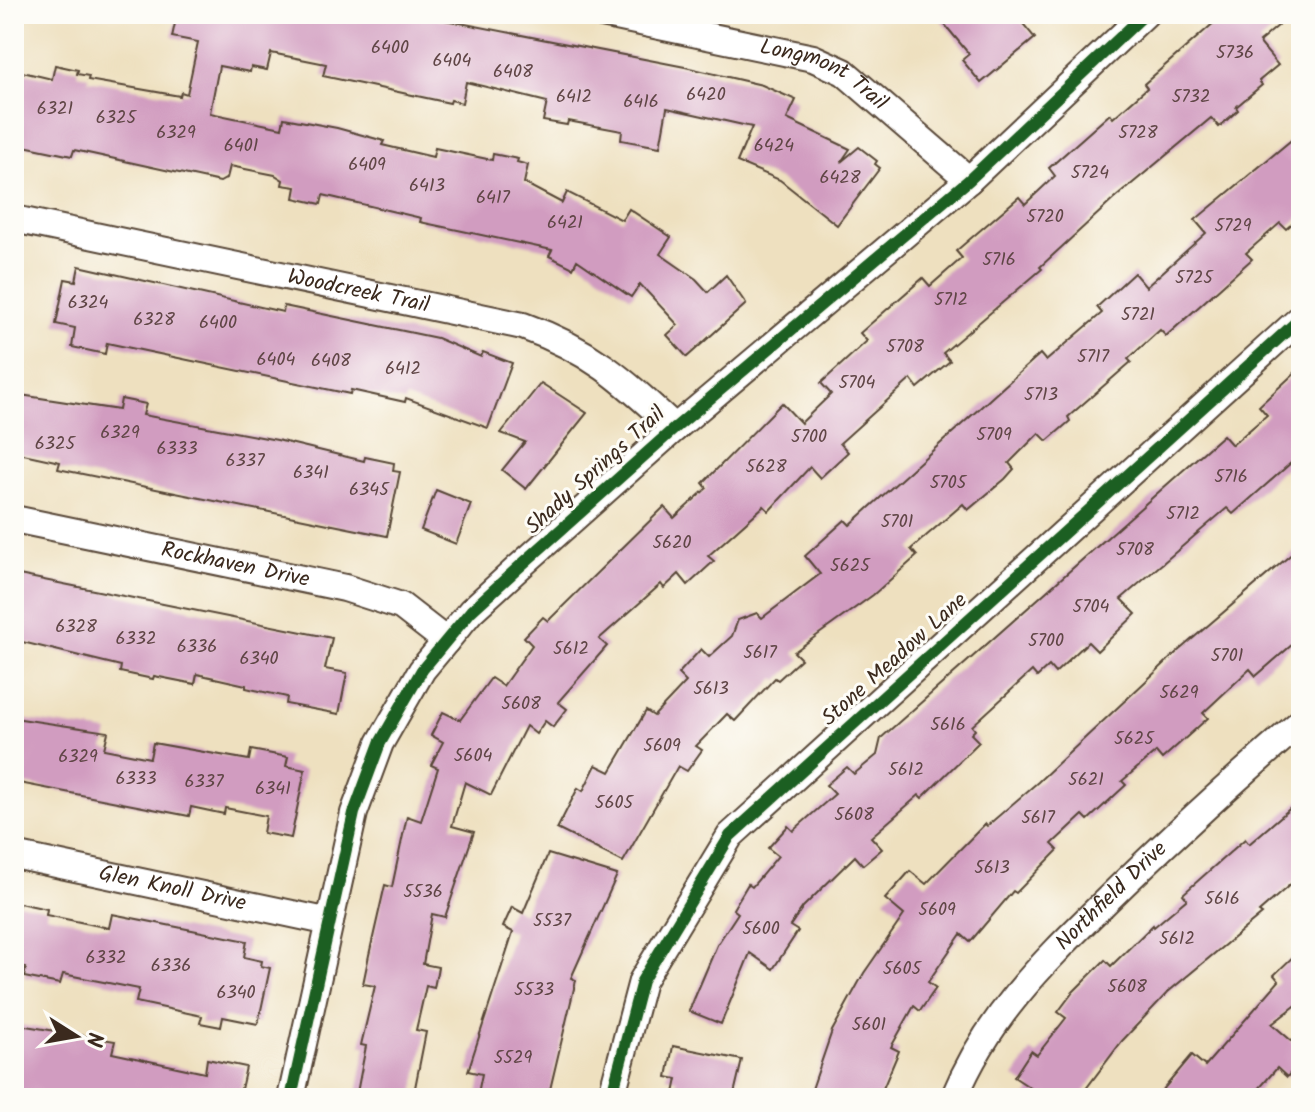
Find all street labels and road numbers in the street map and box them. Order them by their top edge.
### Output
street label: Longmont Trail [757,30,896,120]
street label: Woodcreek Trail [284,259,433,324]
street label: Shady Springs Trail [518,398,675,544]
street label: Rockhaven Drive [158,533,313,598]
street label: Stone Meadow Lane [814,584,976,735]
street label: Northfield Drive [1047,833,1176,959]
street label: Glen Knoll Drive [96,856,249,921]

